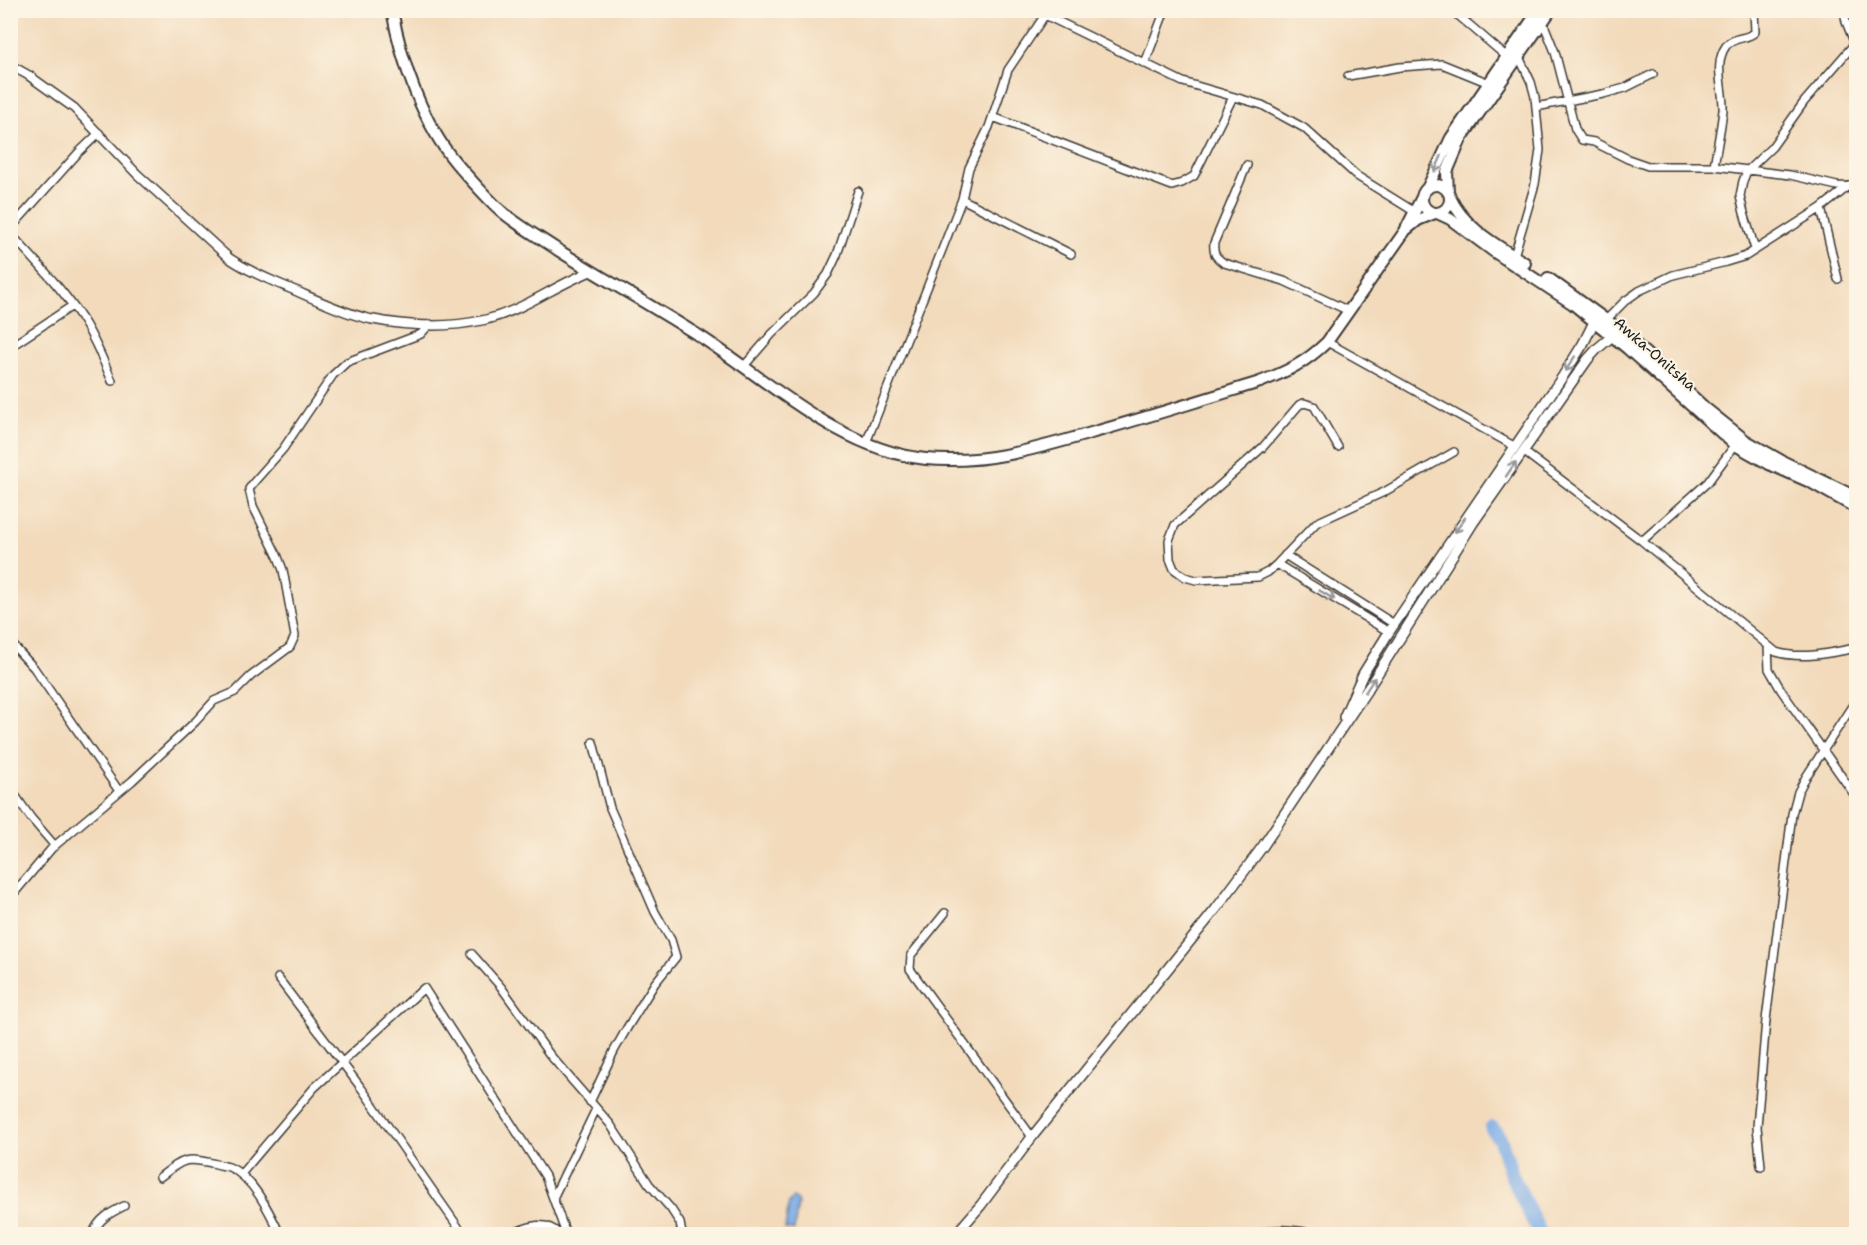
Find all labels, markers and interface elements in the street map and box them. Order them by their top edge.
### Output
one-way arrow [1432,155,1443,173]
street label: Awka-Onitsha [1610,313,1701,396]
one-way arrow [1564,355,1576,372]
one-way arrow [1505,461,1517,477]
one-way arrow [1454,516,1466,533]
one-way arrow [1318,589,1335,601]
one-way arrow [1364,677,1376,693]

